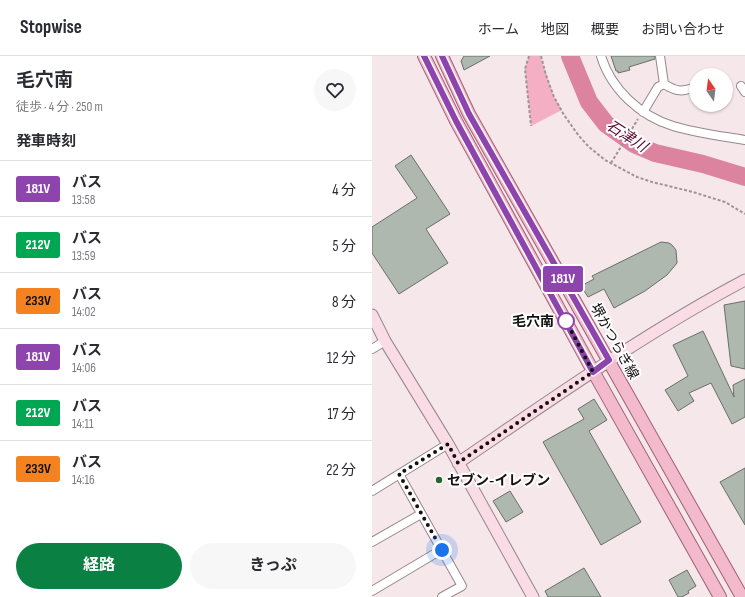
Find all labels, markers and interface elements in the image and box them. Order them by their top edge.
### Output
text: Stopwise [20,16,82,39]
text: ホーム [477,21,519,38]
text: 地図 [541,21,569,38]
text: 概要 [591,21,619,38]
text: お問い合わせ [641,21,725,38]
north arrow [689,68,733,112]
map controls [689,68,733,112]
text: 毛穴南 [16,69,73,92]
button: heart [314,69,356,111]
text: 徒歩 · 4 分 · 250 m [16,99,103,115]
water label: 石津川 [603,116,652,158]
text: 発車時刻 [16,132,76,151]
text: バス [72,173,102,192]
text: 181V [26,180,50,197]
text: 4 分 [332,181,356,200]
text: 13:58 [72,192,95,208]
text: バス [72,229,102,248]
text: 212V [26,236,50,253]
text: 5 分 [333,237,356,256]
text: 13:59 [72,248,95,264]
line badge: 181V [535,266,591,292]
text: 181V [551,270,575,287]
text: バス [72,285,102,304]
text: 233V [25,292,51,309]
text: 8 分 [332,293,356,312]
street label: 堺かつらぎ線 [587,300,642,382]
text: 14:02 [72,304,96,320]
marker: 毛穴南 [557,312,575,330]
place label: 毛穴南 [512,313,554,330]
text: バス [72,341,102,360]
text: 181V [26,348,50,365]
text: 12 分 [327,349,356,368]
text: 14:06 [72,360,96,376]
text: バス [72,397,102,416]
text: 212V [26,404,50,421]
text: 17 分 [327,405,356,424]
text: 14:11 [72,416,94,432]
text: バス [72,453,102,472]
text: 233V [25,460,51,477]
text: 22 分 [326,461,356,480]
text: 14:16 [72,472,95,488]
place label: セブン-イレブン [447,472,550,489]
marker: セブン-イレブン [434,475,444,485]
your location [432,540,452,560]
button: 経路 [16,543,182,589]
button: きっぷ [190,543,356,589]

